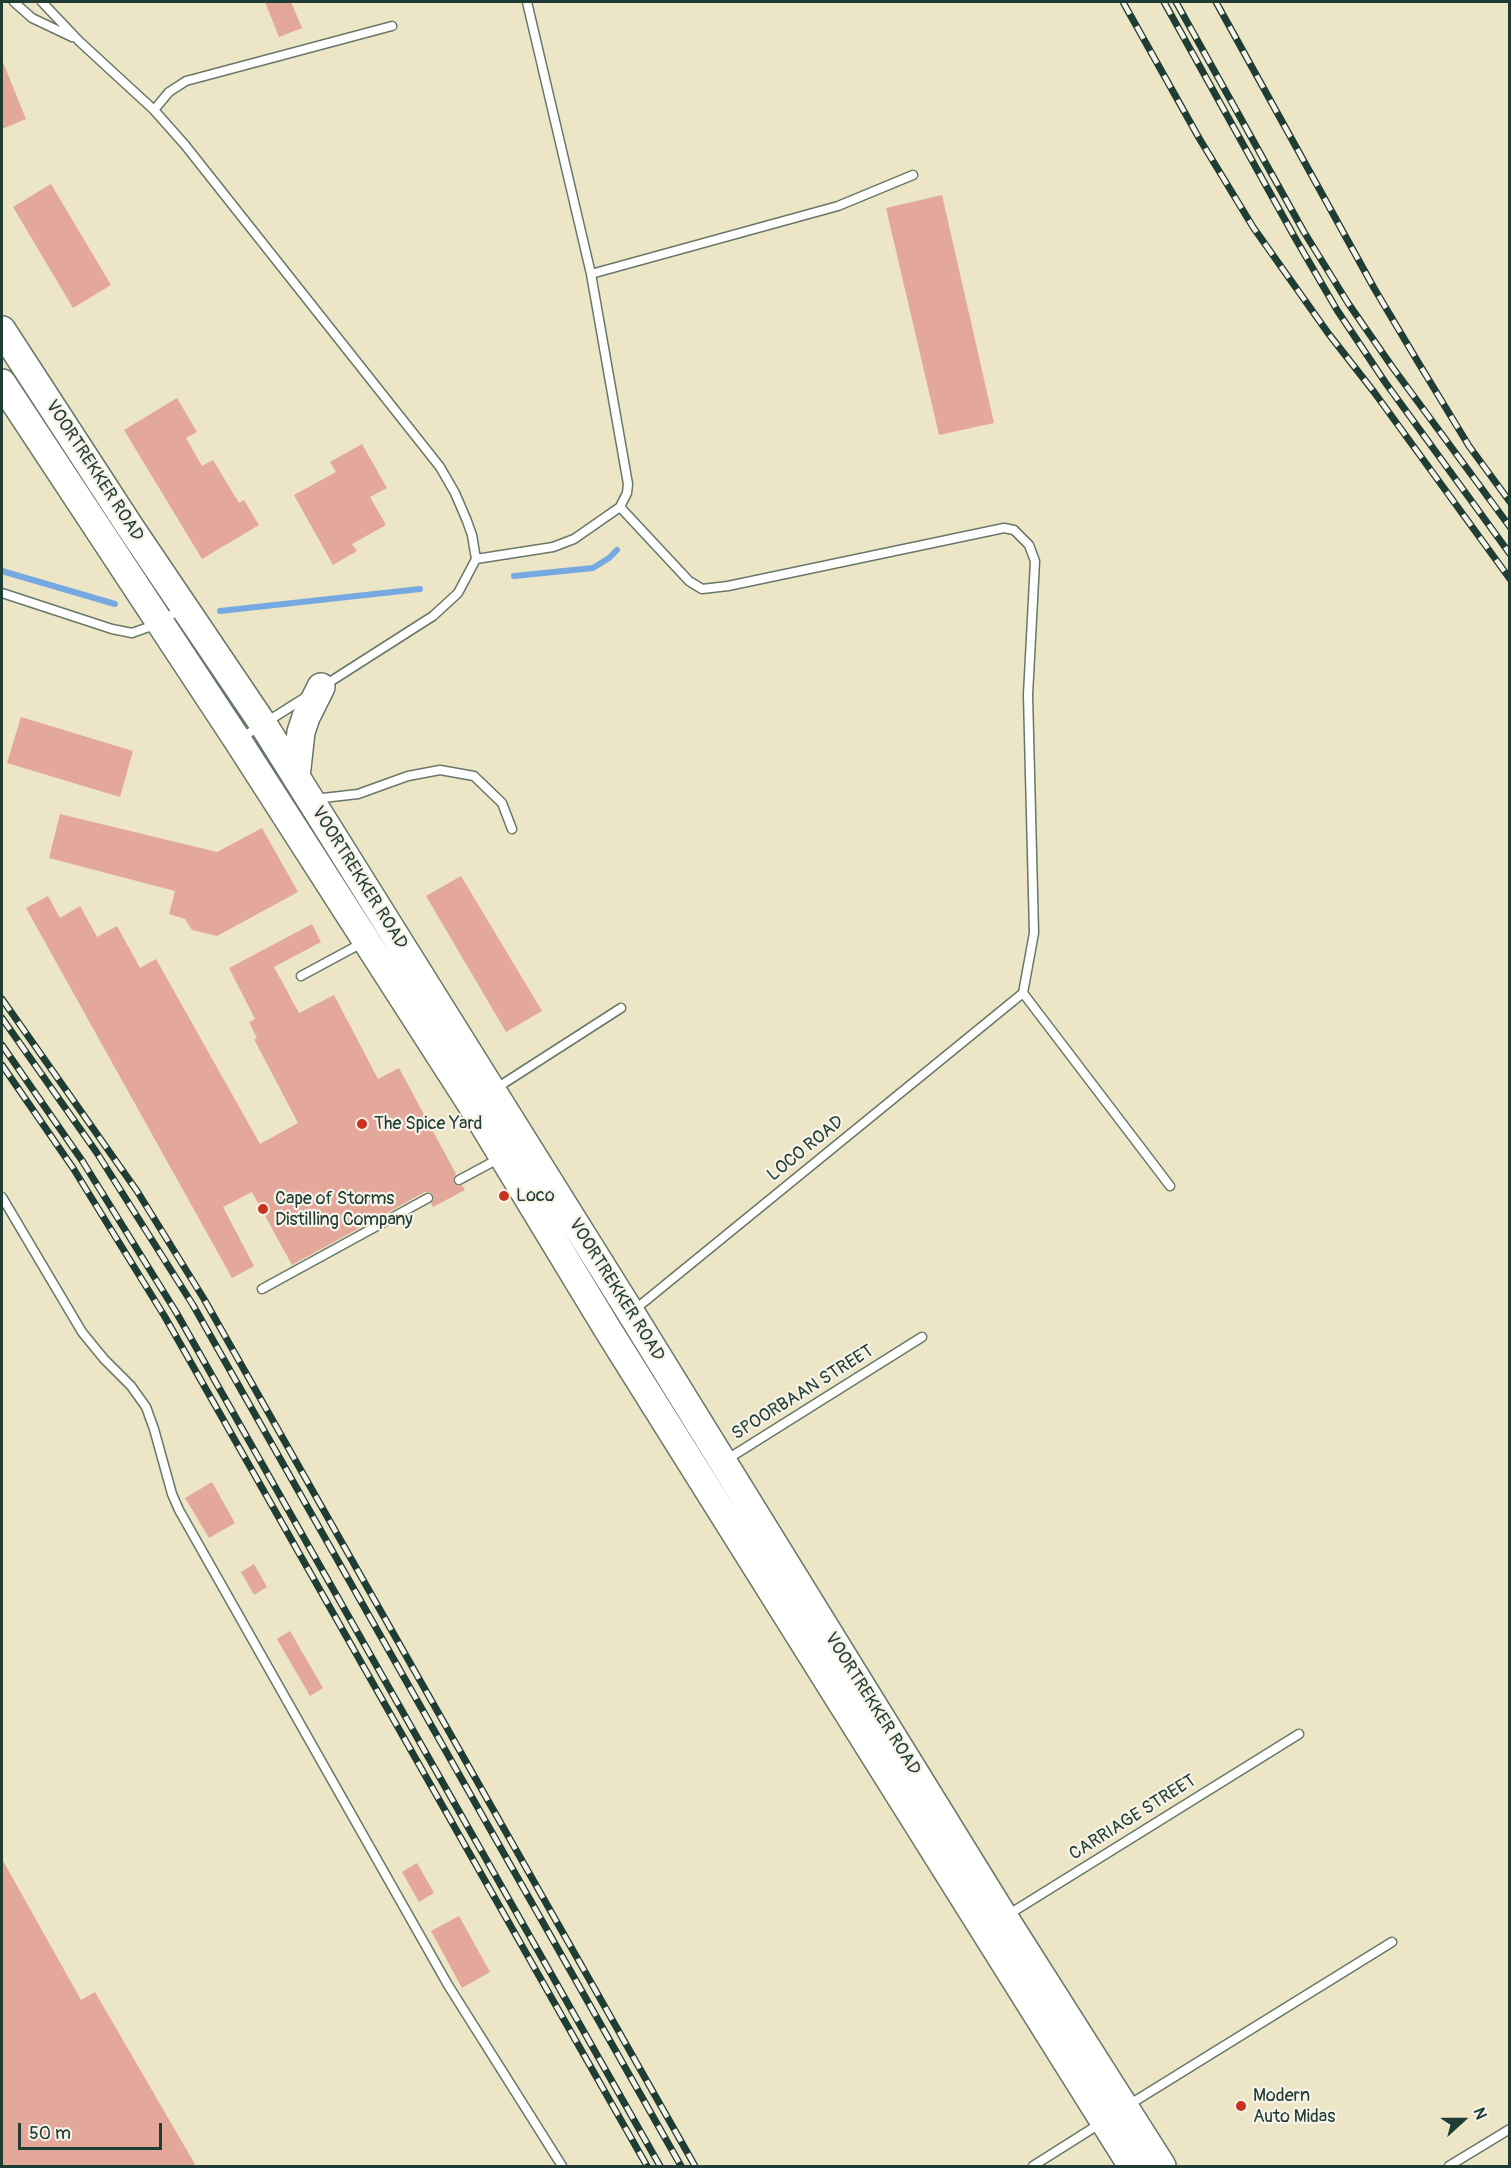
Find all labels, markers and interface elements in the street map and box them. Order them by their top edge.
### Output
street label: VOORTREKKER ROAD [40,396,148,546]
street label: VOORTREKKER ROAD [306,803,412,953]
street label: LOCO ROAD [763,1112,849,1186]
place label: The Spice Yard [374,1113,482,1135]
marker: The Spice Yard [355,1117,369,1131]
place label: Loco [516,1185,555,1207]
place label: Cape of Storms Distilling Company [275,1188,413,1230]
marker: Loco [497,1189,511,1203]
marker: Cape of Storms Distilling Company [256,1202,270,1216]
street label: VOORTREKKER ROAD [563,1215,669,1365]
street label: SPOORBAAN STREET [728,1341,878,1445]
street label: VOORTREKKER ROAD [819,1629,925,1779]
street label: CARRIAGE STREET [1066,1770,1200,1866]
place label: Modern Auto Midas [1253,2085,1335,2128]
north arrow [1433,2090,1493,2150]
marker: Modern Auto Midas [1234,2099,1248,2113]
text: N [1469,2105,1491,2122]
scale bar [21,2111,165,2149]
text: 50 m [29,2122,71,2145]

